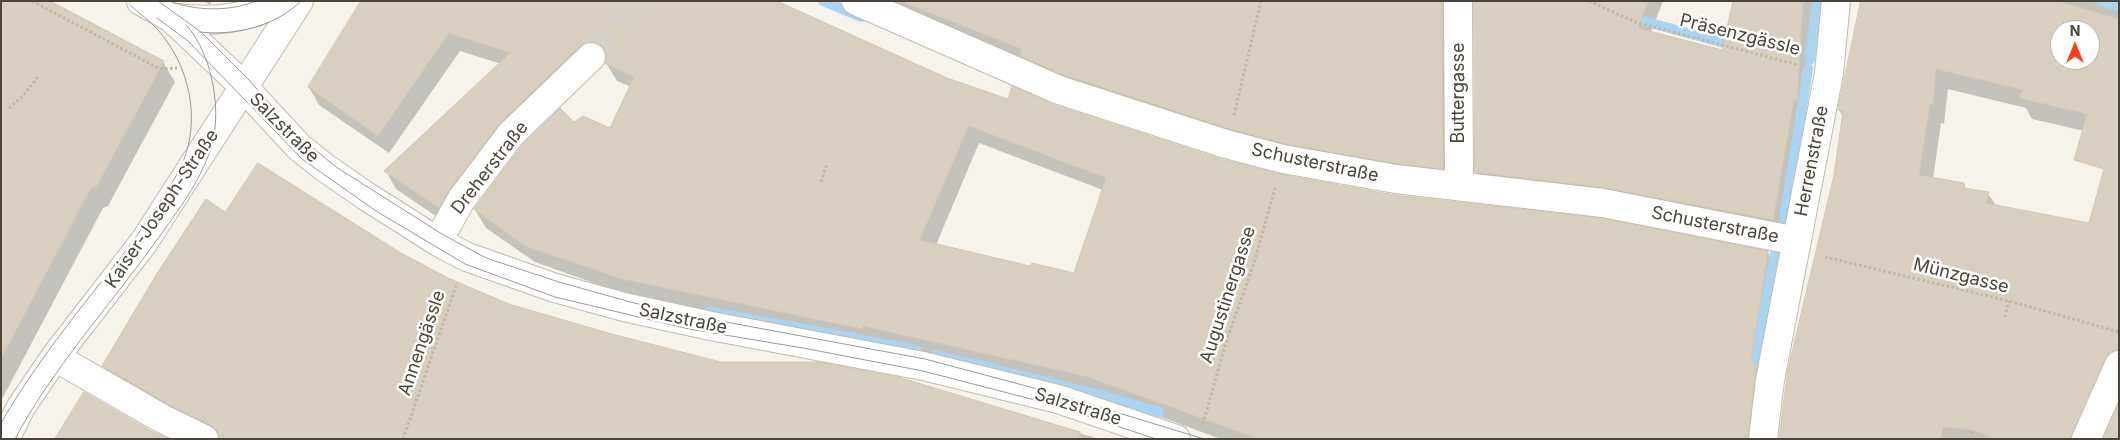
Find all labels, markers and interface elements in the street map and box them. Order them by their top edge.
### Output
street label: Präsenzgässle [1677,10,1803,60]
north arrow [2050,20,2100,70]
text: N [2070,22,2080,39]
street label: Buttergasse [1448,42,1470,144]
street label: Salzstraße [245,89,323,167]
street label: Herrenstraße [1791,104,1833,218]
street label: Dreherstraße [447,117,533,219]
street label: Kaiser-Joseph-Straße [101,125,223,293]
street label: Schusterstraße [1249,139,1381,187]
street label: Schusterstraße [1649,202,1781,248]
street label: Augustinergasse [1196,224,1260,366]
street label: Münzgasse [1911,254,2011,298]
street label: Annengässle [394,288,450,398]
street label: Salzstraße [637,299,729,339]
street label: Salzstraße [1032,384,1124,430]

